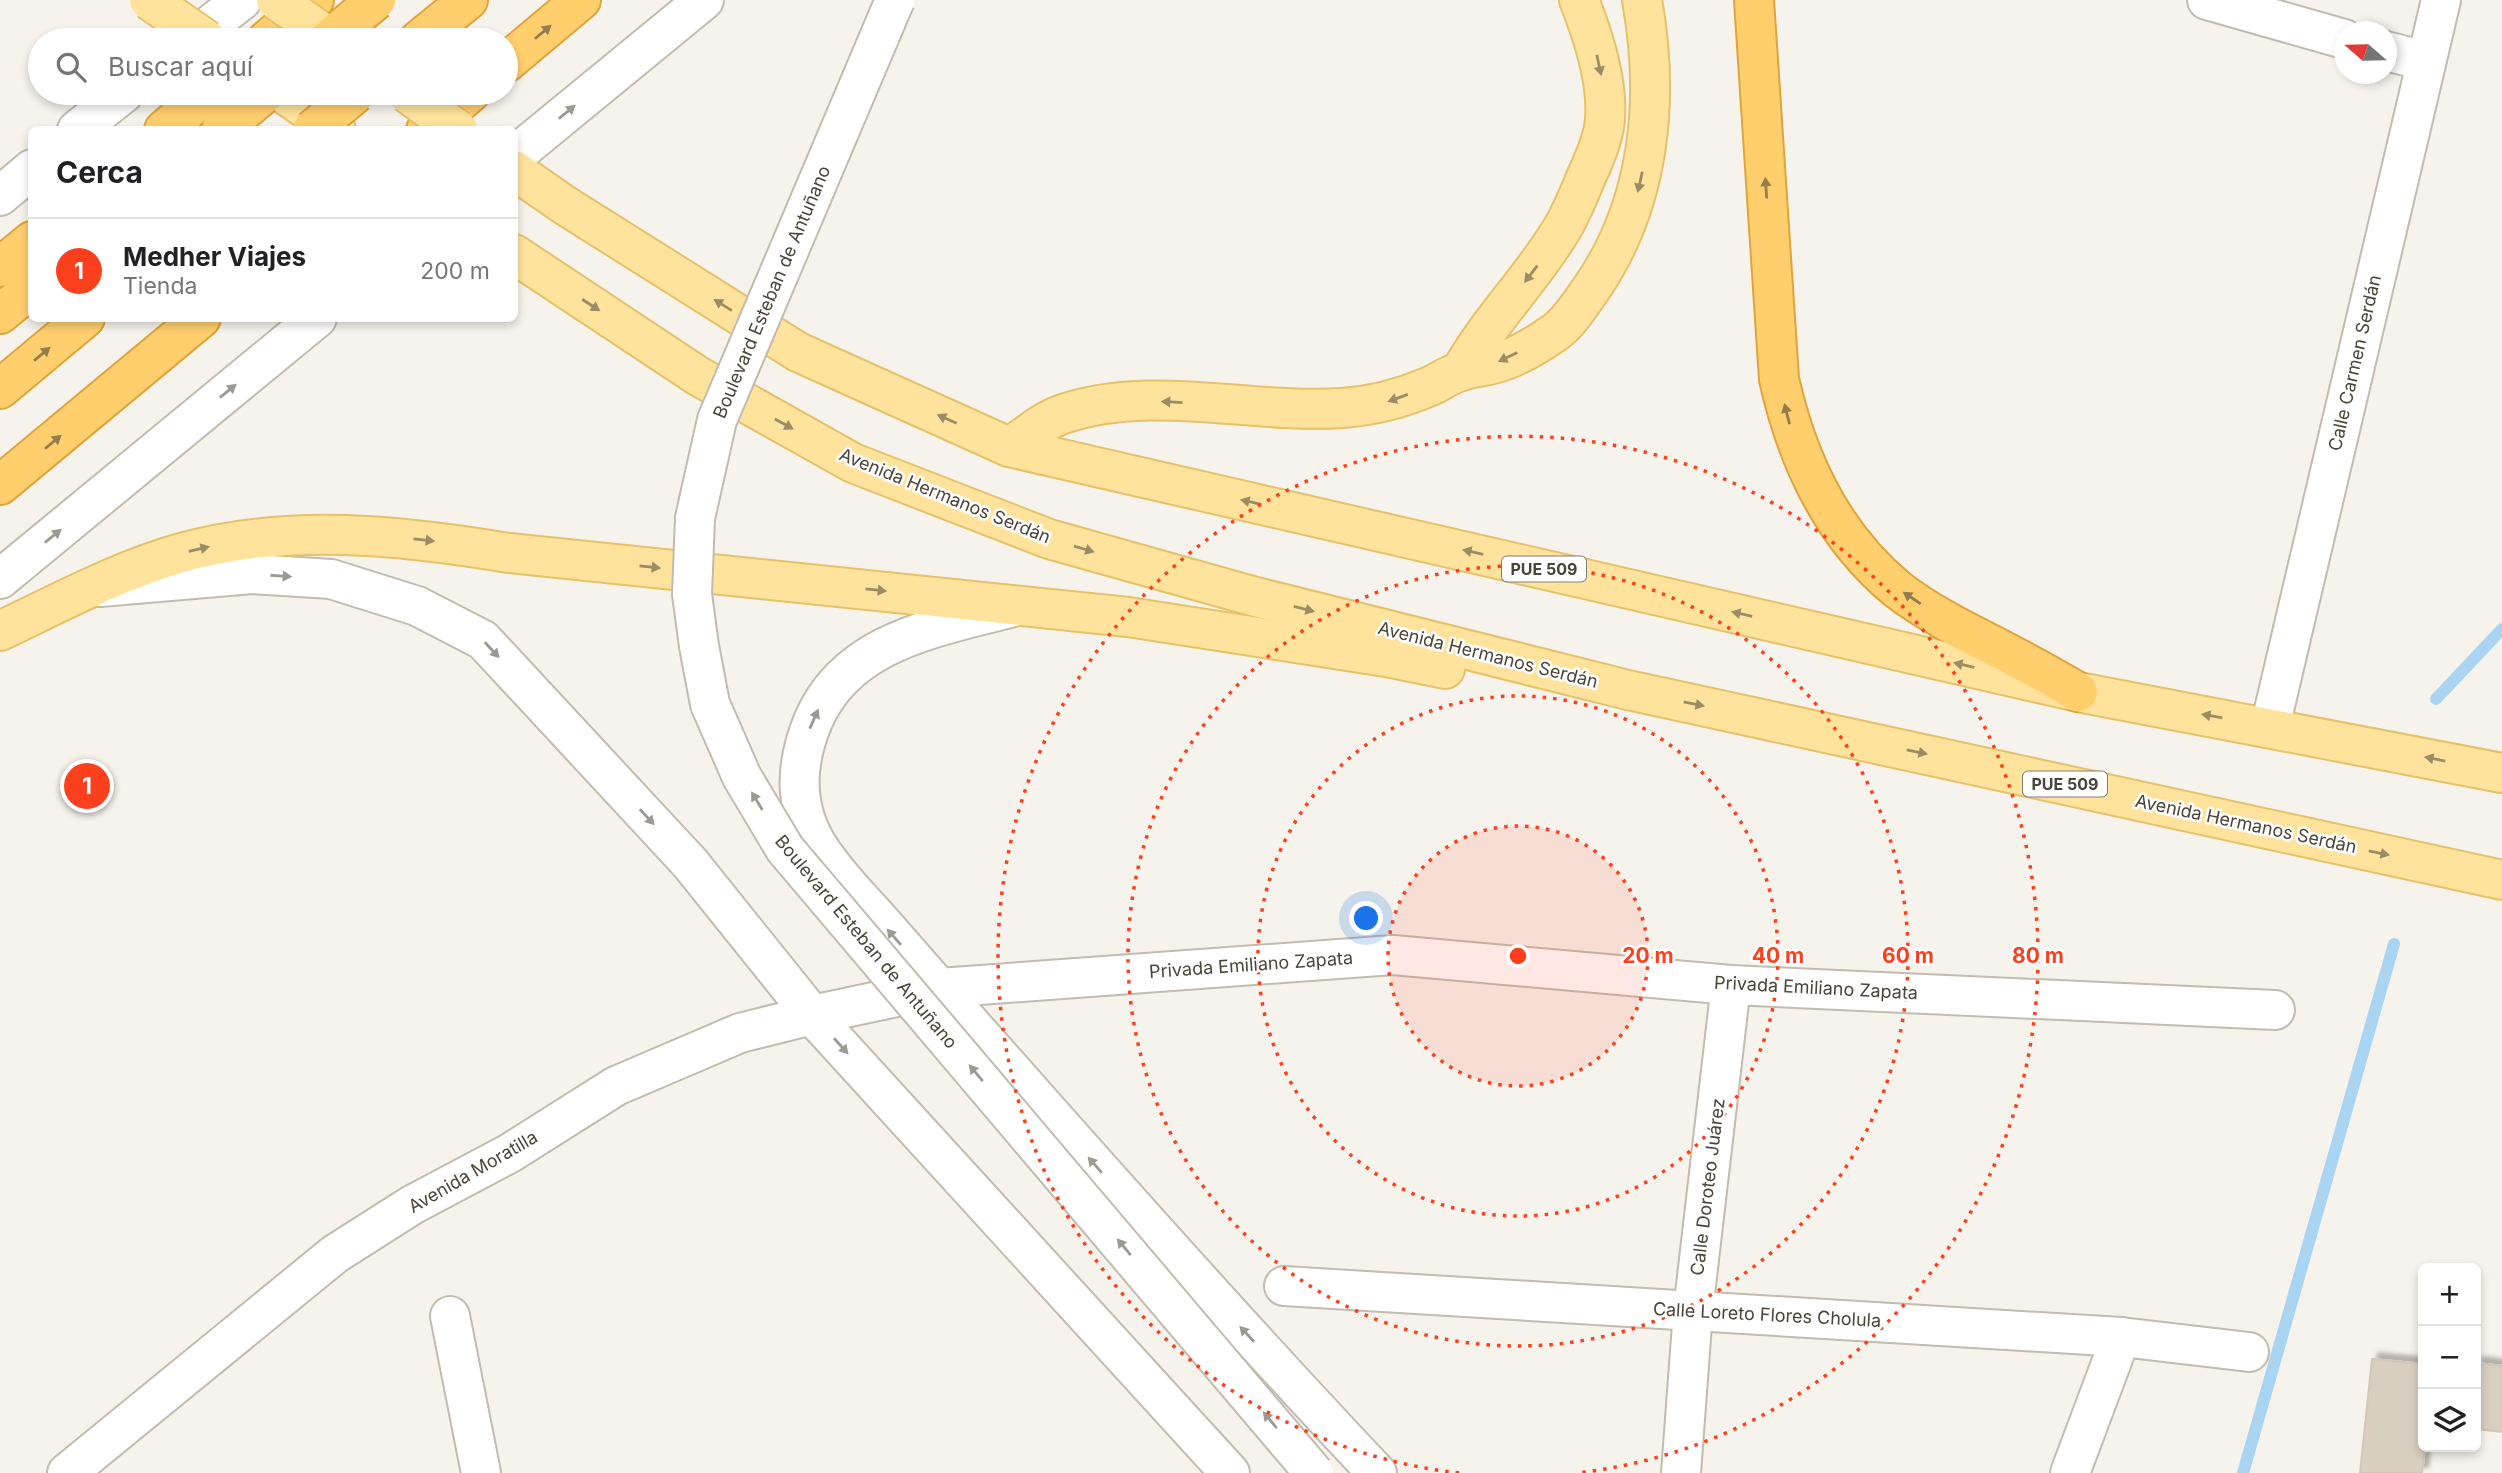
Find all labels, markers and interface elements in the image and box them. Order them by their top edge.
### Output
north arrow [2334,21,2397,84]
one-way arrow [534,24,552,39]
search box [28,28,518,105]
icon: search [52,48,90,86]
text: Buscar aquí [108,51,253,82]
one-way arrow [1593,54,1604,76]
one-way arrow [558,105,576,120]
text: Cerca [56,154,143,190]
street label: Boulevard Esteban de Antuñano [709,162,834,421]
one-way arrow [1634,171,1645,193]
one-way arrow [1760,177,1771,199]
text: Medher Viajes [123,241,306,272]
text: 1 [74,257,84,285]
text: 200 m [420,257,490,285]
one-way arrow [1524,265,1538,283]
text: Tienda [123,272,197,300]
street label: Calle Carmen Serdán [2324,273,2385,453]
one-way arrow [581,299,600,312]
one-way arrow [713,299,733,312]
one-way arrow [34,347,51,362]
one-way arrow [1498,352,1518,363]
one-way arrow [220,384,237,399]
one-way arrow [1388,393,1409,404]
one-way arrow [1161,396,1183,407]
one-way arrow [1781,403,1792,425]
one-way arrow [937,413,957,425]
one-way arrow [775,418,794,430]
one-way arrow [43,434,61,449]
street label: Avenida Hermanos Serdán [837,444,1054,548]
one-way arrow [1240,496,1262,507]
one-way arrow [44,529,61,544]
one-way arrow [414,534,436,545]
one-way arrow [188,543,210,554]
one-way arrow [1073,544,1095,555]
one-way arrow [1462,547,1484,558]
road number: PUE 509 [1502,556,1586,582]
one-way arrow [639,562,661,573]
one-way arrow [270,571,292,582]
one-way arrow [866,585,888,596]
one-way arrow [1902,592,1922,605]
one-way arrow [1293,604,1315,615]
one-way arrow [1731,609,1753,620]
street label: Avenida Hermanos Serdán [1376,617,1600,692]
one-way arrow [484,641,500,659]
one-way arrow [1953,660,1975,671]
one-way arrow [1683,699,1705,710]
one-way arrow [808,709,820,729]
one-way arrow [2201,710,2223,721]
one-way arrow [1906,747,1928,758]
one-way arrow [2424,754,2446,765]
pin: 1 [64,760,110,812]
road number: PUE 509 [2023,772,2107,796]
street label: Avenida Hermanos Serdán [2134,790,2359,857]
one-way arrow [751,792,763,811]
one-way arrow [638,808,655,825]
street label: Boulevard Esteban de Antuñano [771,831,962,1053]
one-way arrow [2368,847,2390,858]
your location [1349,901,1383,935]
one-way arrow [887,929,903,946]
text: 20 m [1622,943,1674,968]
text: 40 m [1752,943,1804,968]
text: 60 m [1882,943,1934,968]
text: 80 m [2012,943,2064,968]
centre of rings [1506,944,1530,968]
street label: Privada Emiliano Zapata [1148,947,1354,982]
street label: Privada Emiliano Zapata [1713,972,1919,1003]
one-way arrow [832,1038,848,1055]
one-way arrow [969,1065,984,1082]
street label: Calle Doroteo Juárez [1686,1097,1729,1277]
street label: Avenida Moratilla [404,1126,541,1217]
one-way arrow [1088,1156,1103,1173]
one-way arrow [1117,1238,1132,1255]
map controls [2418,1263,2481,1452]
button: + [2418,1263,2481,1326]
street label: Calle Loreto Flores Cholula [1652,1298,1882,1331]
one-way arrow [1239,1326,1255,1343]
button: − [2418,1326,2481,1389]
button: layers [2418,1389,2481,1452]
one-way arrow [1263,1412,1278,1429]

